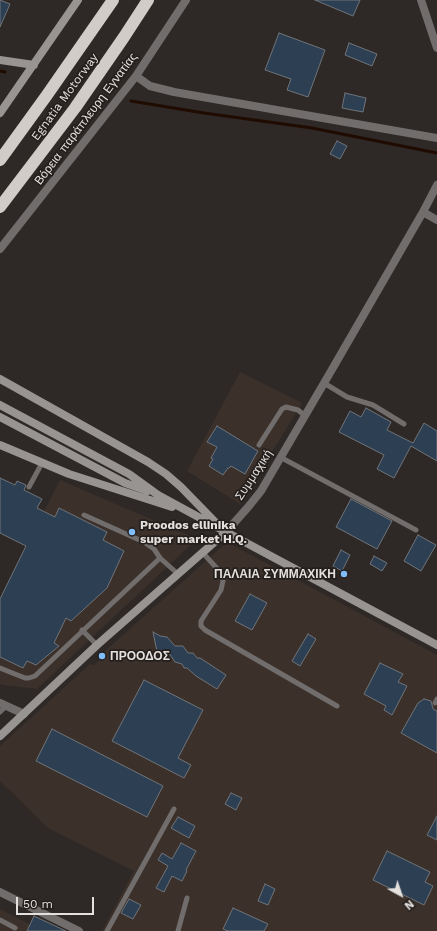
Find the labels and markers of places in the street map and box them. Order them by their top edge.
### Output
place label: Proodos ellinika super market H.Q. [140,518,247,546]
marker: Proodos ellinika super market H.Q. [127,527,137,537]
place label: ΠΑΛΑΙΑ ΣΥΜΜΑΧΙΚΗ [214,567,336,581]
marker: ΠΑΛΑΙΑ ΣΥΜΜΑΧΙΚΗ [339,569,349,579]
place label: ΠΡΟΟΔΟΣ [110,649,170,663]
marker: ΠΡΟΟΔΟΣ [97,651,107,661]

